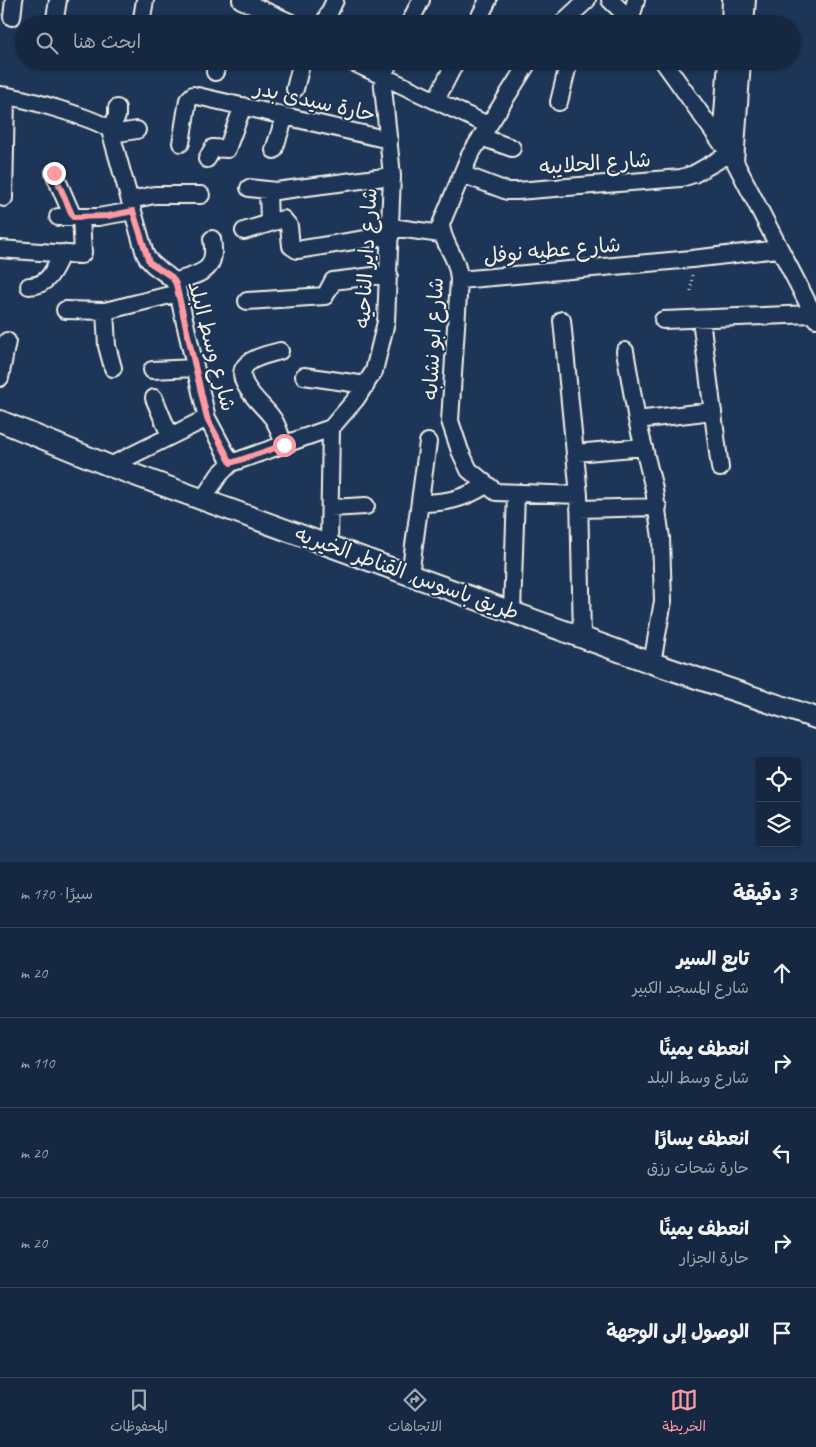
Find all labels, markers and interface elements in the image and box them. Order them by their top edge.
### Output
search box [15,15,801,70]
icon: search [33,29,61,57]
text: ابحث هنا [73,30,141,54]
street label: حارة سيدى بدر [250,74,378,128]
street label: شارع الحلايبه [538,146,652,182]
route end [43,162,66,185]
street label: شارع داير الناحيه [349,187,385,329]
street label: شارع عطيه نوفل [482,231,622,271]
street label: شارع ابو نشابه [417,277,451,401]
street label: شارع وسط البلد [180,278,242,414]
route start [273,434,296,457]
street label: طريق باسوس, القناطر الخيريه [291,520,523,626]
map controls [756,757,801,847]
button: locate [756,757,801,802]
button: layers [756,802,801,847]
text: 3 دقيقة [733,880,796,906]
text: سيرًا · 170 m [20,884,93,904]
text: تابع السير [677,947,749,971]
icon: ahead [768,959,796,987]
text: 20 m [20,963,47,983]
text: شارع المسجد الكبير [632,978,749,998]
text: انعطف يمينًا [660,1037,749,1061]
icon: right [768,1049,796,1077]
text: 110 m [20,1053,54,1073]
text: شارع وسط البلد [647,1068,749,1088]
text: انعطف يسارًا [655,1127,749,1151]
icon: left [768,1139,796,1167]
text: 20 m [20,1143,47,1163]
text: حارة شحات رزق [647,1158,749,1178]
text: انعطف يمينًا [660,1217,749,1241]
icon: right [768,1229,796,1257]
text: 20 m [20,1233,47,1253]
text: حارة الجزار [680,1248,749,1268]
icon: arrive [768,1319,796,1347]
text: الوصول إلى الوجهة [606,1320,749,1344]
tab: المحفوظات [110,1386,168,1439]
tab: الاتجاهات [388,1386,442,1439]
tab: الخريطة [662,1386,706,1439]

